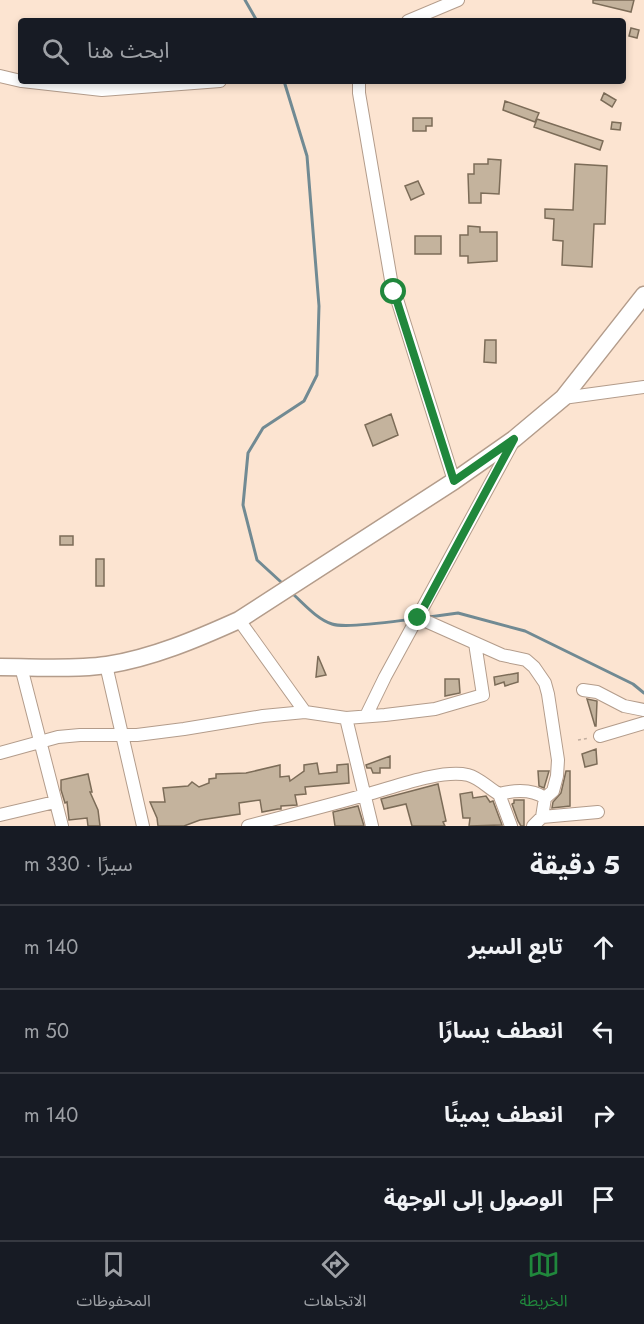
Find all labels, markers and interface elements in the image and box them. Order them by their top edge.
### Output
search box [18,18,626,84]
text: ابحث هنا [87,34,169,66]
icon: search [39,35,72,68]
route start [380,278,406,304]
route end [404,604,430,630]
text: 5 دقيقة [530,846,620,884]
text: سيرًا · 330 m [24,850,133,879]
text: تابع السير [468,930,563,962]
icon: ahead [587,931,620,964]
text: 140 m [24,933,78,962]
text: انعطف يسارًا [438,1014,563,1046]
icon: left [587,1015,620,1048]
text: 50 m [24,1017,69,1046]
text: انعطف يمينًا [444,1098,563,1130]
icon: right [587,1099,620,1132]
text: 140 m [24,1101,78,1130]
text: الوصول إلى الوجهة [384,1182,563,1214]
icon: arrive [587,1183,620,1216]
tab: المحفوظات [77,1248,151,1318]
tab: الاتجاهات [304,1248,366,1318]
tab: الخريطة [520,1248,567,1318]

